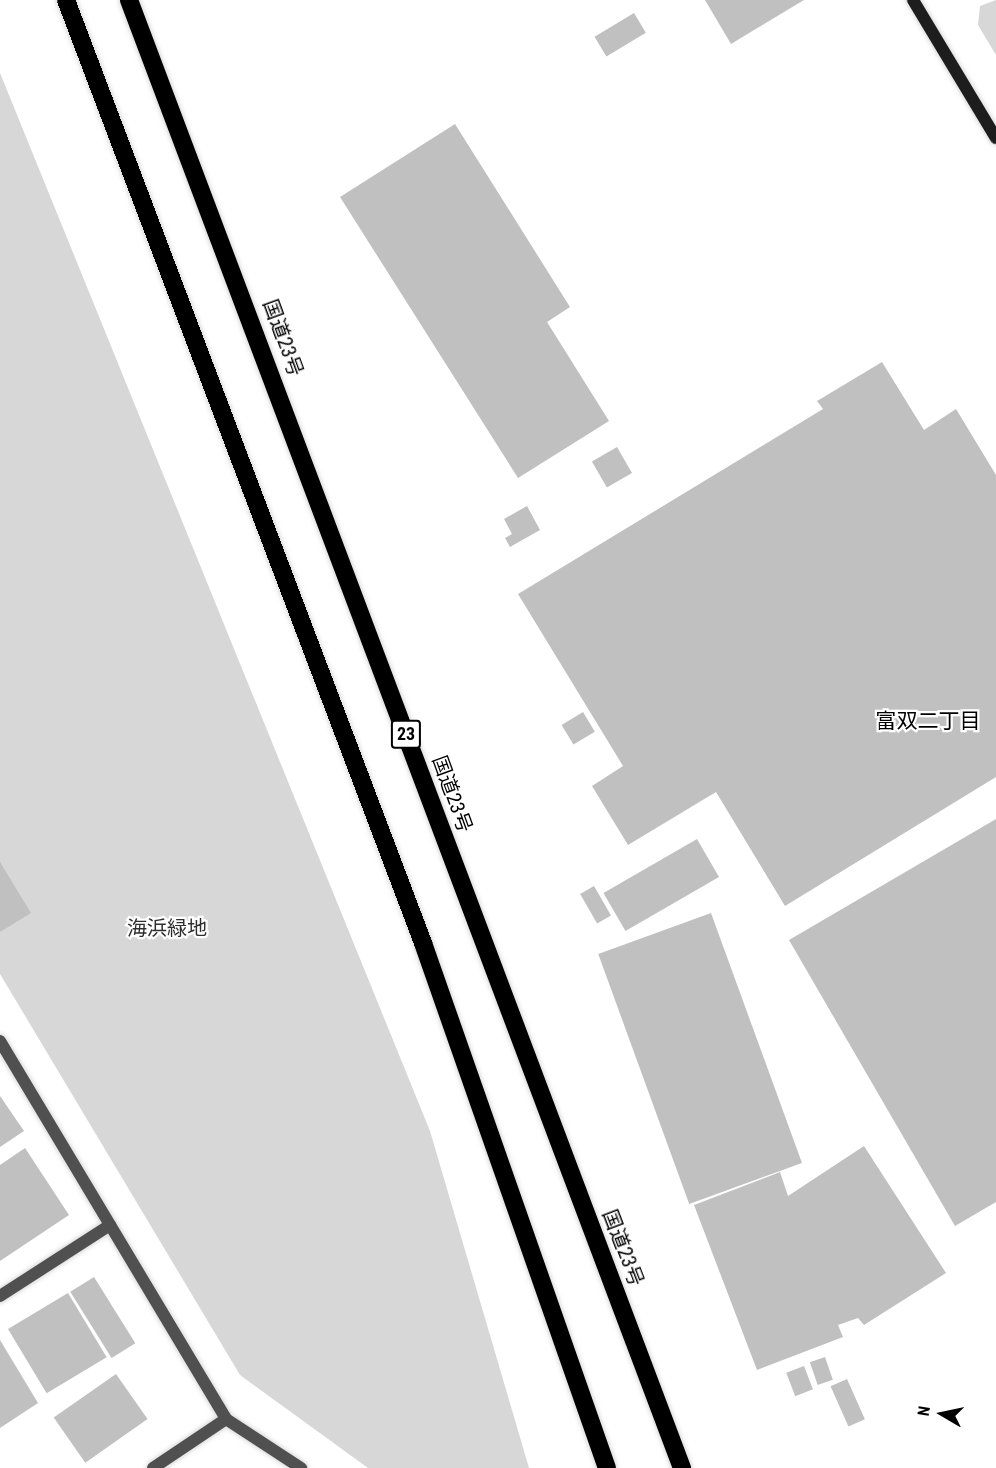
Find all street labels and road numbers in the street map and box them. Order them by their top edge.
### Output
street label: 国道23号 [258,296,308,380]
road number: 23 [390,719,422,749]
street label: 国道23号 [427,752,477,836]
street label: 国道23号 [598,1206,648,1290]

